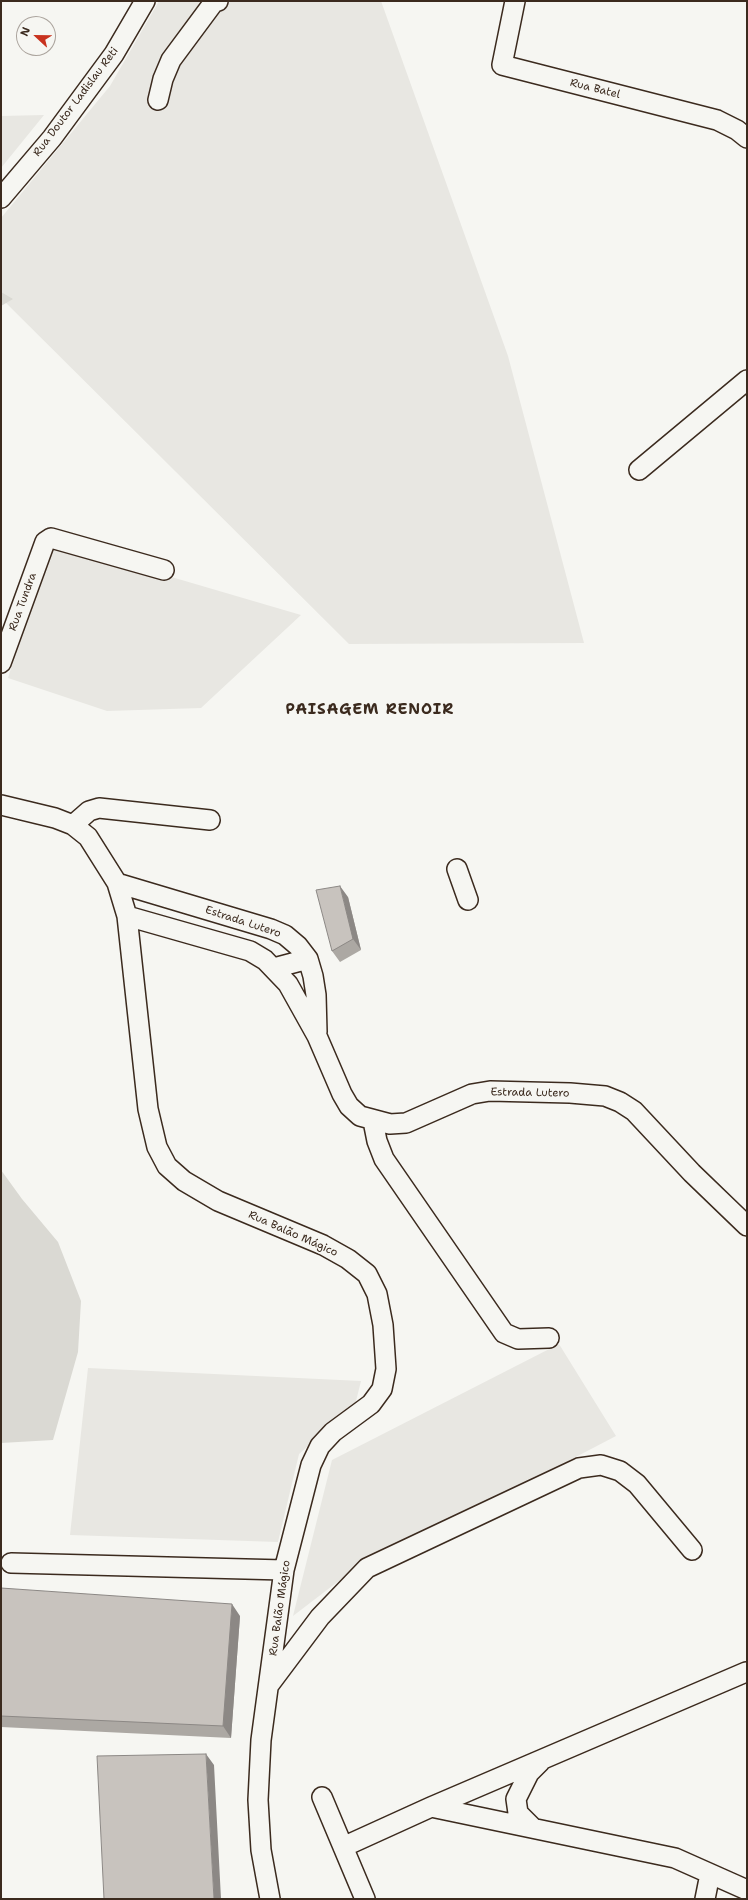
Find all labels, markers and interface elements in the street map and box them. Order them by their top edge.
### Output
north arrow [16,16,56,56]
text: N [17,25,34,39]
street label: Rua Doutor Ladislau Reti [31,45,121,159]
street label: Rua Batel [569,76,621,102]
street label: Rua Tundra [6,571,40,633]
district label: PAISAGEM RENOIR [286,701,454,719]
street label: Estrada Lutero [203,904,283,940]
street label: Estrada Lutero [490,1086,570,1100]
street label: Rua Balão Mágico [246,1208,340,1260]
street label: Rua Balão Mágico [267,1559,293,1657]

